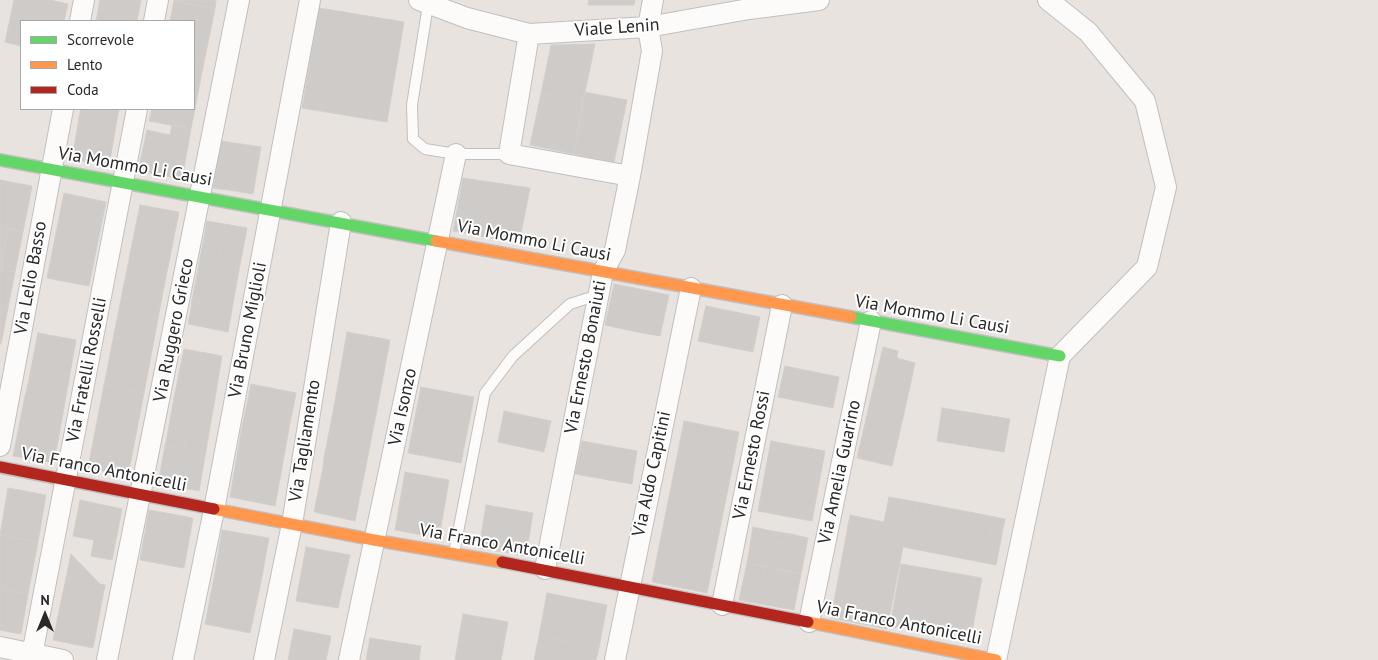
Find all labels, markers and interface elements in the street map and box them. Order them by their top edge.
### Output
street label: Viale Lenin [574,14,660,42]
legend [20,20,195,110]
text: Scorrevole [67,30,134,49]
text: Lento [67,55,103,74]
text: Coda [67,80,99,99]
street label: Via Mommo Li Causi [56,143,214,191]
street label: Via Mommo Li Causi [455,215,613,267]
street label: Via Lelio Basso [10,220,52,336]
street label: Via Ruggero Grieco [149,256,199,404]
street label: Via Bruno Miglioli [224,260,272,400]
street label: Via Ernesto Bonaiuti [561,278,611,436]
street label: Via Mommo Li Causi [853,291,1011,339]
street label: Via Fratelli Rosselli [62,296,112,444]
street label: Via Isonzo [384,366,422,448]
street label: Via Tagliamento [285,378,325,504]
street label: Via Ernesto Rossi [729,389,775,521]
street label: Via Amelia Guarino [814,398,866,546]
street label: Via Aldo Capitini [628,409,676,539]
street label: Via Franco Antonicelli [20,443,188,497]
street label: Via Franco Antonicelli [417,520,587,570]
north arrow [20,590,70,640]
text: N [40,591,50,609]
street label: Via Franco Antonicelli [815,596,983,650]

